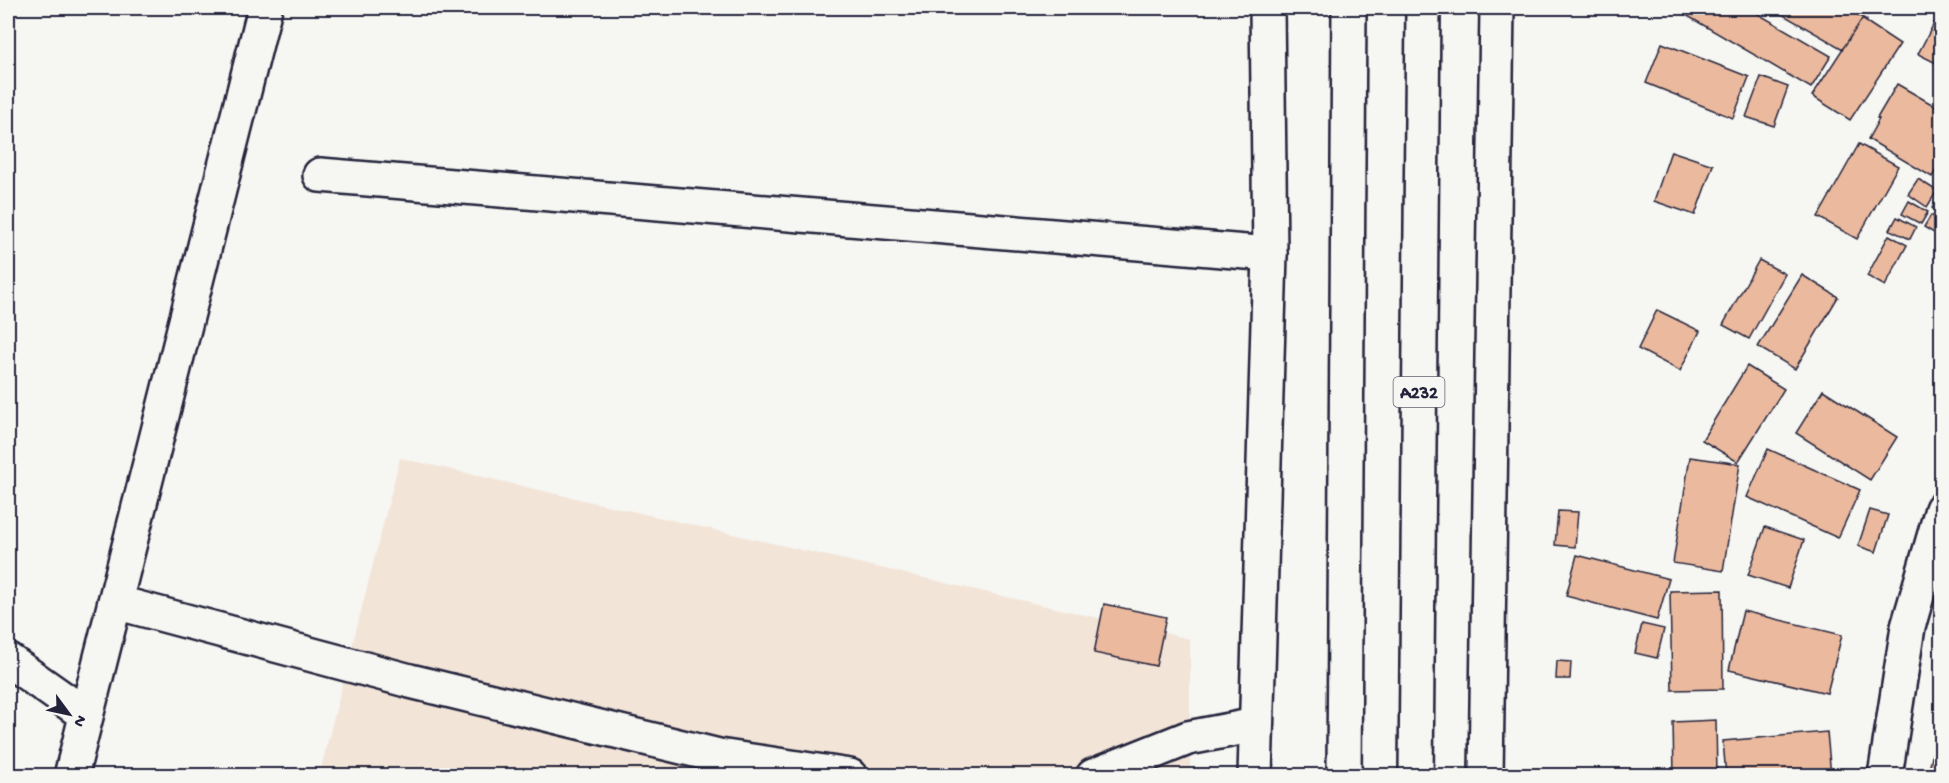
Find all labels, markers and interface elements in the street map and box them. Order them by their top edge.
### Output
road number: A232 [1394,377,1444,407]
north arrow [39,684,99,744]
text: N [68,711,89,730]

